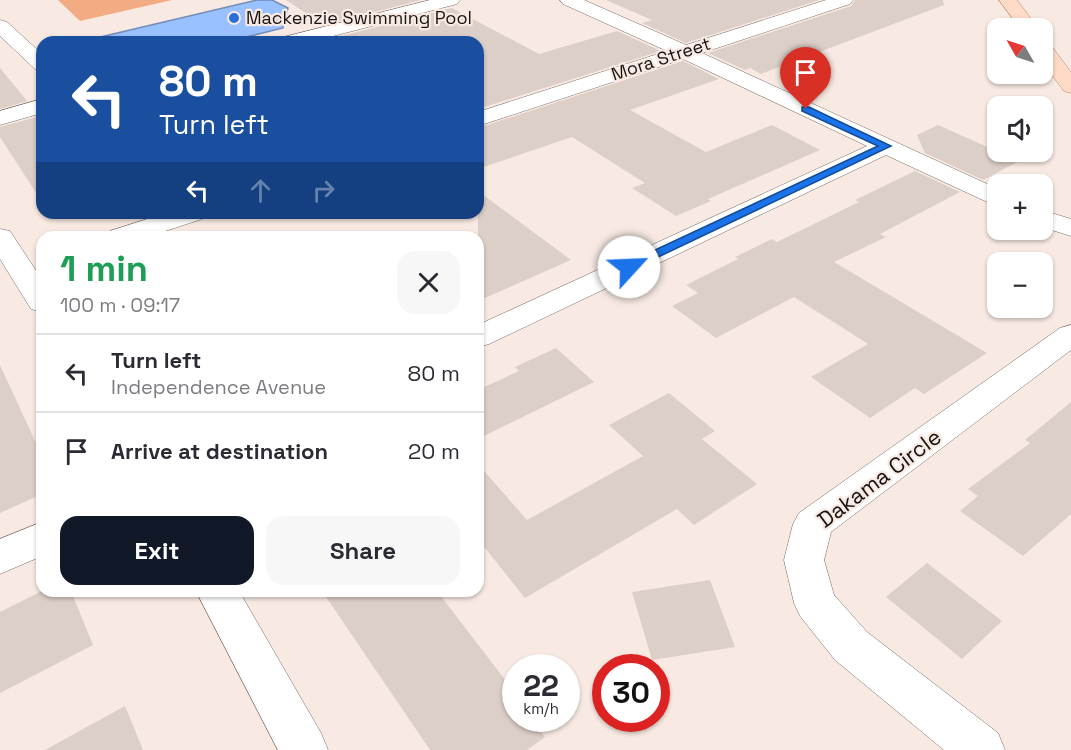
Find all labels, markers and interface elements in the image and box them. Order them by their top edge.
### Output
place label: Mackenzie Swimming Pool [246,6,472,29]
marker: Mackenzie Swimming Pool [227,11,241,25]
north arrow [987,18,1053,84]
map controls [987,18,1053,318]
street label: Mora Street [608,32,713,85]
pin [780,47,831,109]
text: 80 m [159,55,258,108]
icon: arrive [789,56,822,89]
icon: left [60,60,138,138]
button: sound [987,96,1053,162]
text: Turn left [159,107,269,142]
icon: left [181,174,214,207]
icon: ahead [244,174,277,207]
icon: right [307,174,340,207]
button: + [987,174,1053,240]
position arrow [597,235,661,299]
text: 1 min [60,246,148,292]
button: close [397,251,460,314]
button: − [987,252,1053,318]
text: 100 m · 09:17 [60,292,180,318]
text: Turn left [111,346,201,374]
icon: left [60,357,93,390]
text: 80 m [408,359,460,387]
text: Independence Avenue [111,374,326,400]
street label: Dakama Circle [812,422,946,534]
icon: arrive [60,435,93,468]
text: Arrive at destination [111,437,328,465]
text: 20 m [408,437,460,465]
button: Exit [60,516,254,585]
button: Share [266,516,460,585]
speed limit sign: 30 [592,654,670,732]
text: 22 [523,666,559,705]
text: km/h [523,699,559,718]

